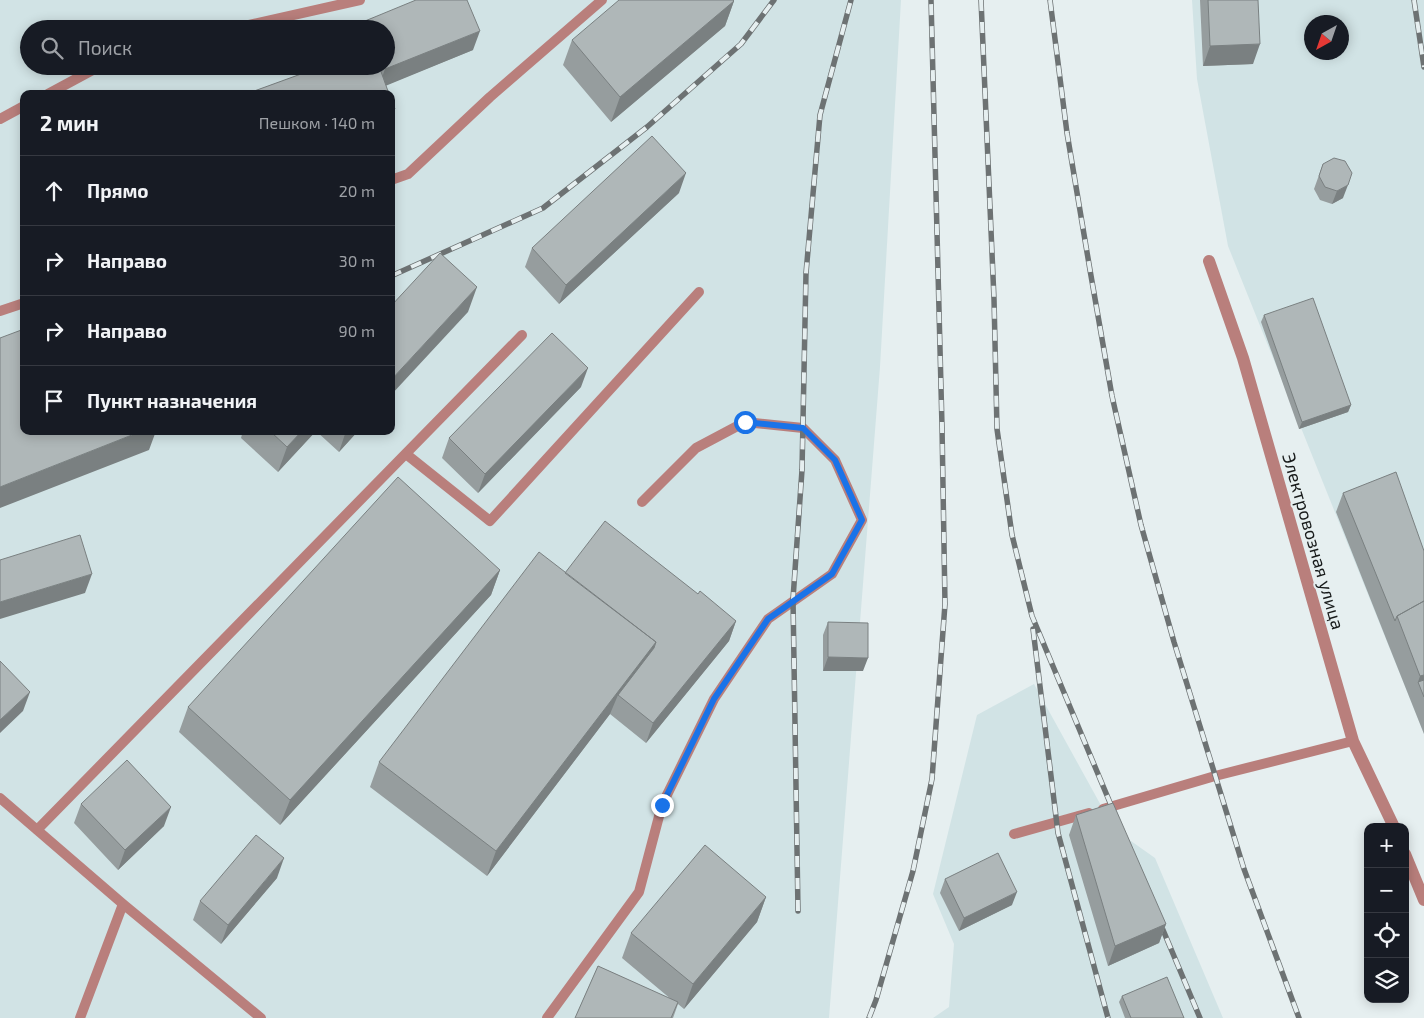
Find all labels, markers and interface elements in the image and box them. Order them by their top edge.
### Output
north arrow [1304,15,1349,60]
search box [20,20,395,75]
icon: search [38,34,66,62]
text: Поиск [78,36,132,59]
text: 2 мин [40,110,99,135]
text: Пешком · 140 m [259,113,375,132]
icon: ahead [40,177,68,205]
text: Прямо [87,179,149,202]
text: 20 m [339,181,375,200]
icon: right [40,247,68,275]
text: Направо [87,249,167,272]
text: 30 m [339,251,375,270]
icon: right [40,317,68,345]
text: Направо [87,319,167,342]
text: 90 m [339,321,375,340]
icon: arrive [40,387,68,415]
text: Пункт назначения [87,389,257,412]
route start [734,411,757,434]
street label: Электровозная улица [1278,450,1350,632]
route end [651,794,674,817]
map controls [1364,823,1409,1003]
button: + [1364,823,1409,868]
button: − [1364,868,1409,913]
button: locate [1364,913,1409,958]
button: layers [1364,958,1409,1003]

